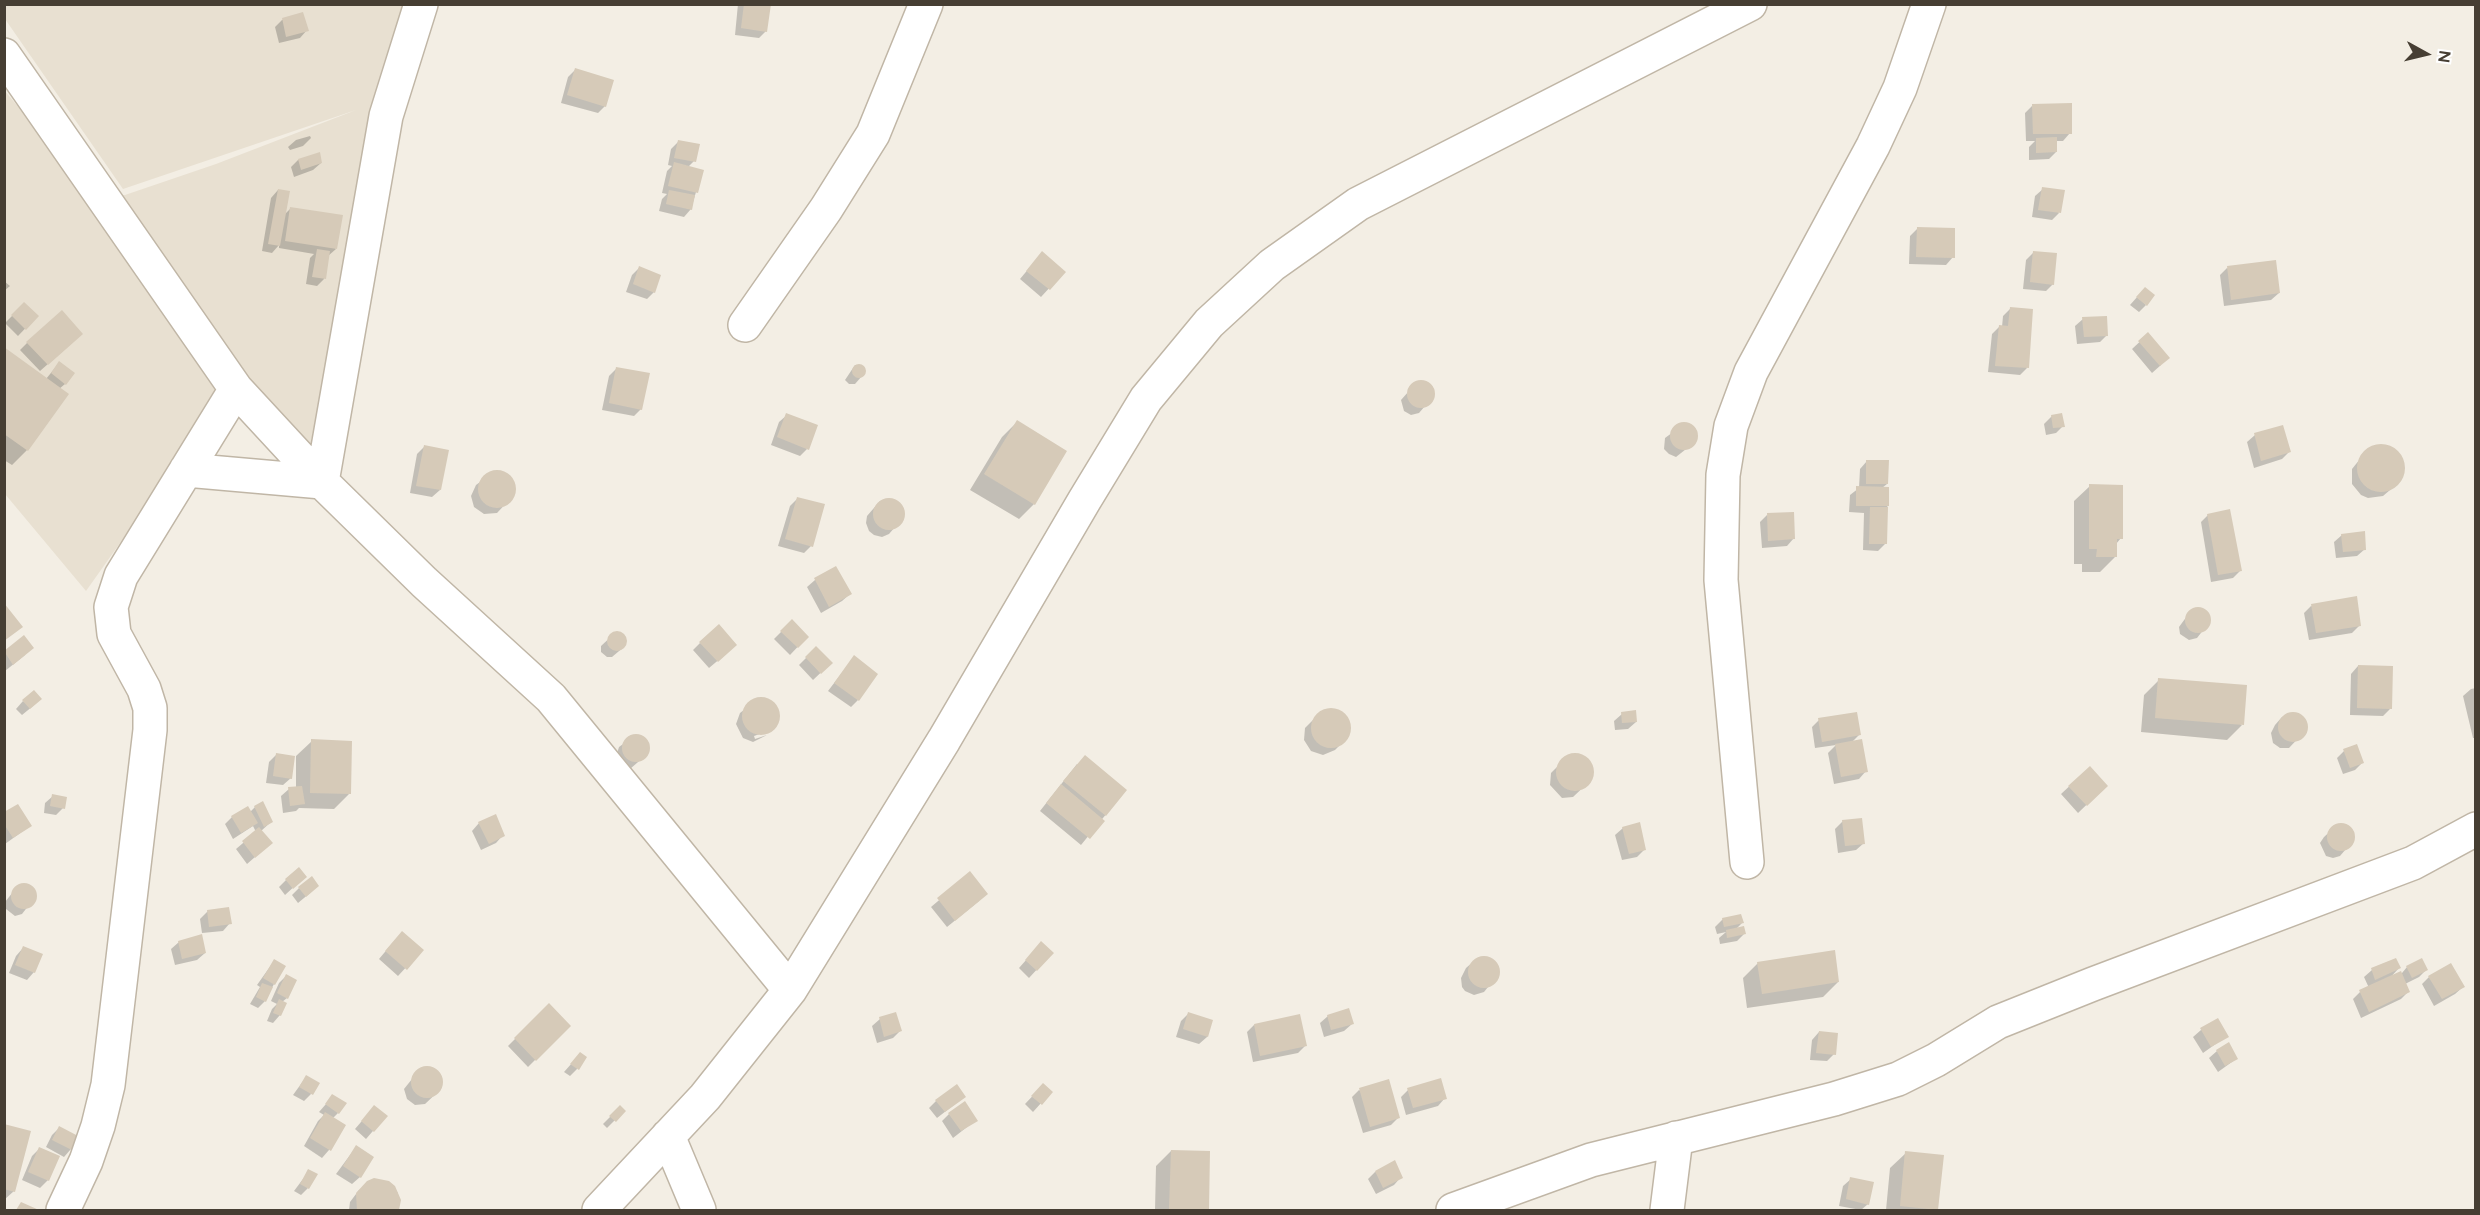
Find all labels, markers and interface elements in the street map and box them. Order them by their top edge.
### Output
north arrow [2396,24,2456,84]
text: N [2434,49,2455,64]

